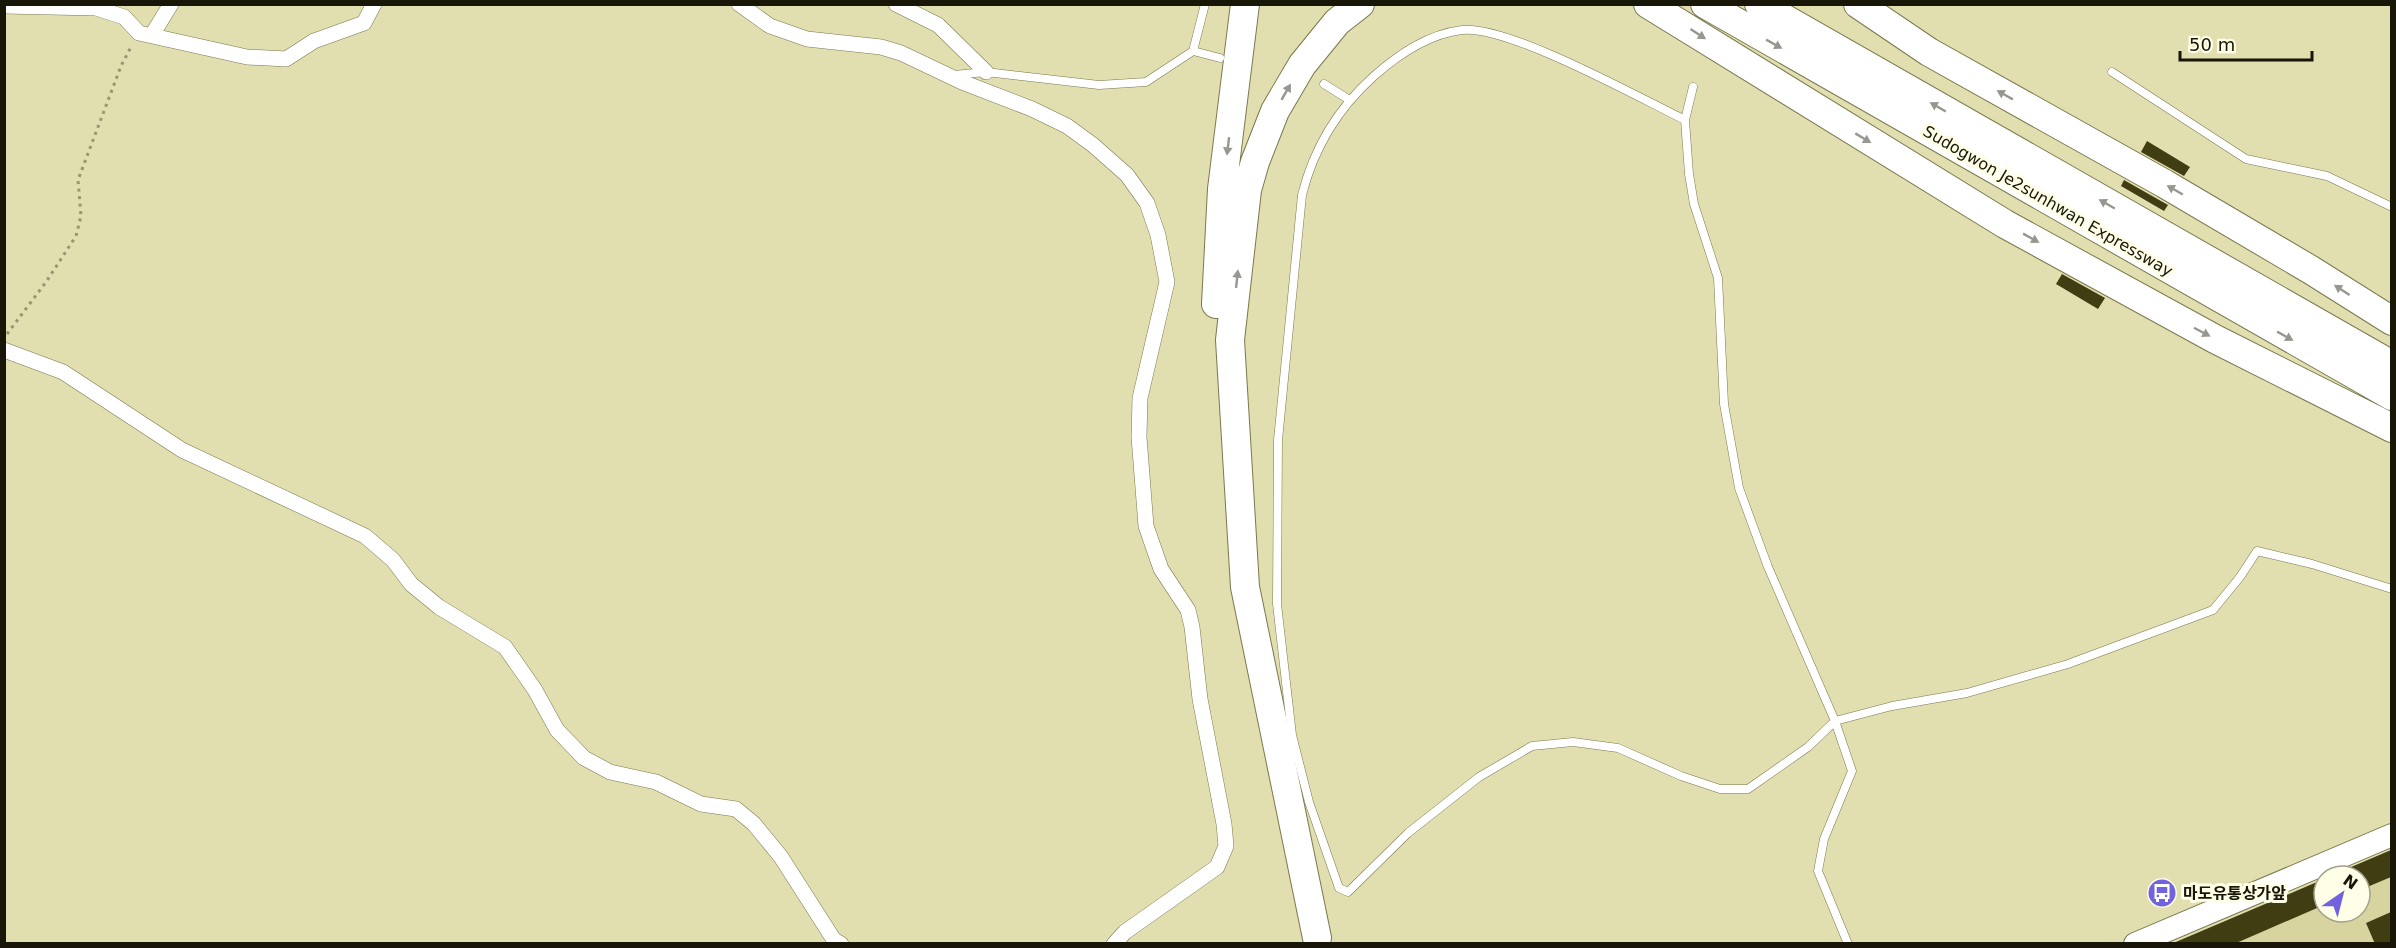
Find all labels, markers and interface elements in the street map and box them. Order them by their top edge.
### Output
scale bar [2180,24,2312,62]
one-way arrow [1690,29,1706,40]
text: 50 m [2189,34,2235,55]
one-way arrow [1766,38,1782,49]
one-way arrow [1281,83,1291,100]
one-way arrow [1996,90,2013,100]
one-way arrow [1930,102,1946,113]
street label: Sudogwon Je2sunhwan Expressway [1920,122,2176,280]
one-way arrow [1855,133,1871,144]
one-way arrow [1223,137,1232,156]
one-way arrow [2167,184,2183,195]
one-way arrow [2099,199,2116,209]
one-way arrow [2023,233,2040,243]
one-way arrow [1232,269,1242,288]
one-way arrow [2334,285,2350,296]
one-way arrow [2193,327,2210,337]
one-way arrow [2277,331,2294,341]
north arrow [2312,864,2372,924]
text: N [2339,871,2361,894]
bus stop icon: 마도유통상가앞 [2146,877,2178,909]
place label: 마도유통상가앞 [2183,884,2286,903]

